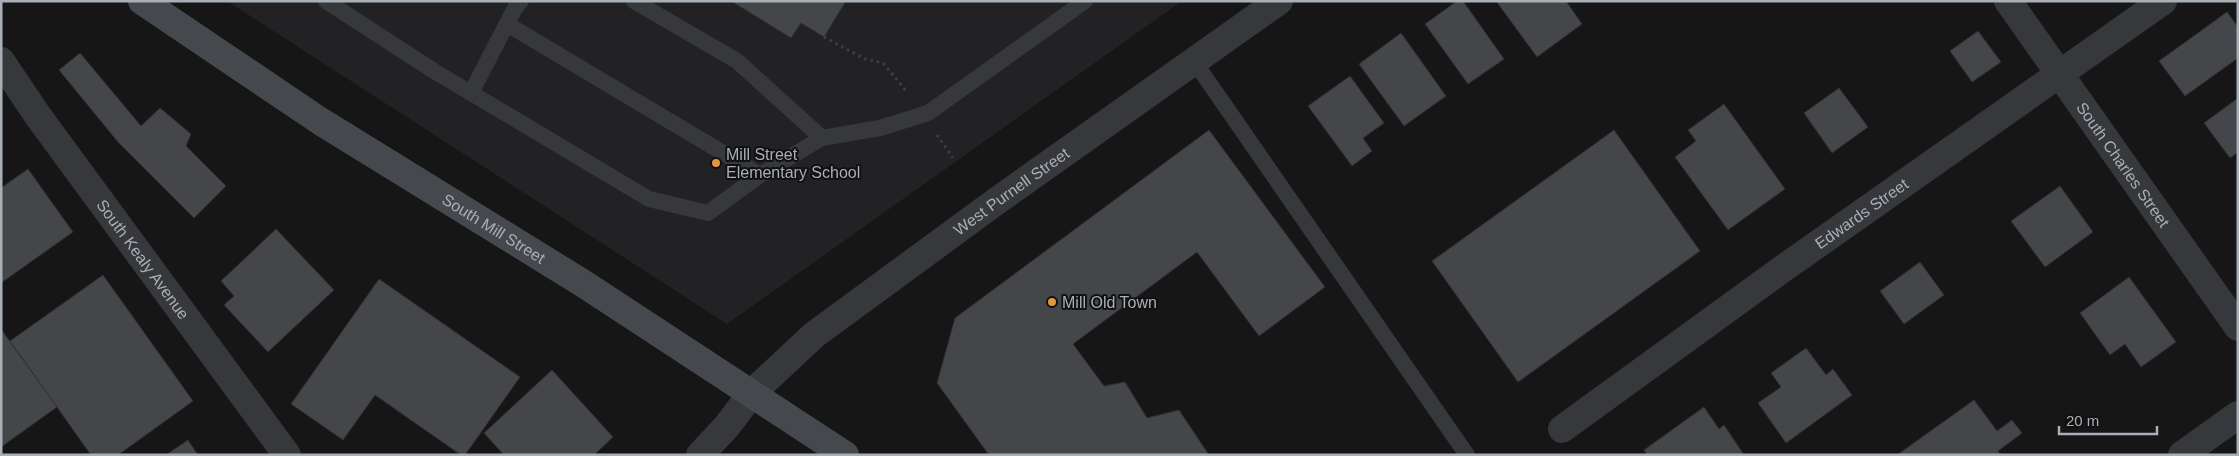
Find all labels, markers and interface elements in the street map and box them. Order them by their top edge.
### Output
street label: South Charles Street [2073,99,2173,231]
street label: West Purnell Street [951,144,1073,239]
place label: Mill Street Elementary School [726,146,860,181]
marker: Mill Street Elementary School [710,157,722,169]
street label: Edwards Street [1812,175,1912,252]
street label: South Mill Street [439,191,549,267]
street label: South Kealy Avenue [93,196,192,323]
place label: Mill Old Town [1062,294,1157,311]
marker: Mill Old Town [1046,296,1058,308]
scale bar [2059,404,2156,436]
text: 20 m [2066,412,2099,429]

